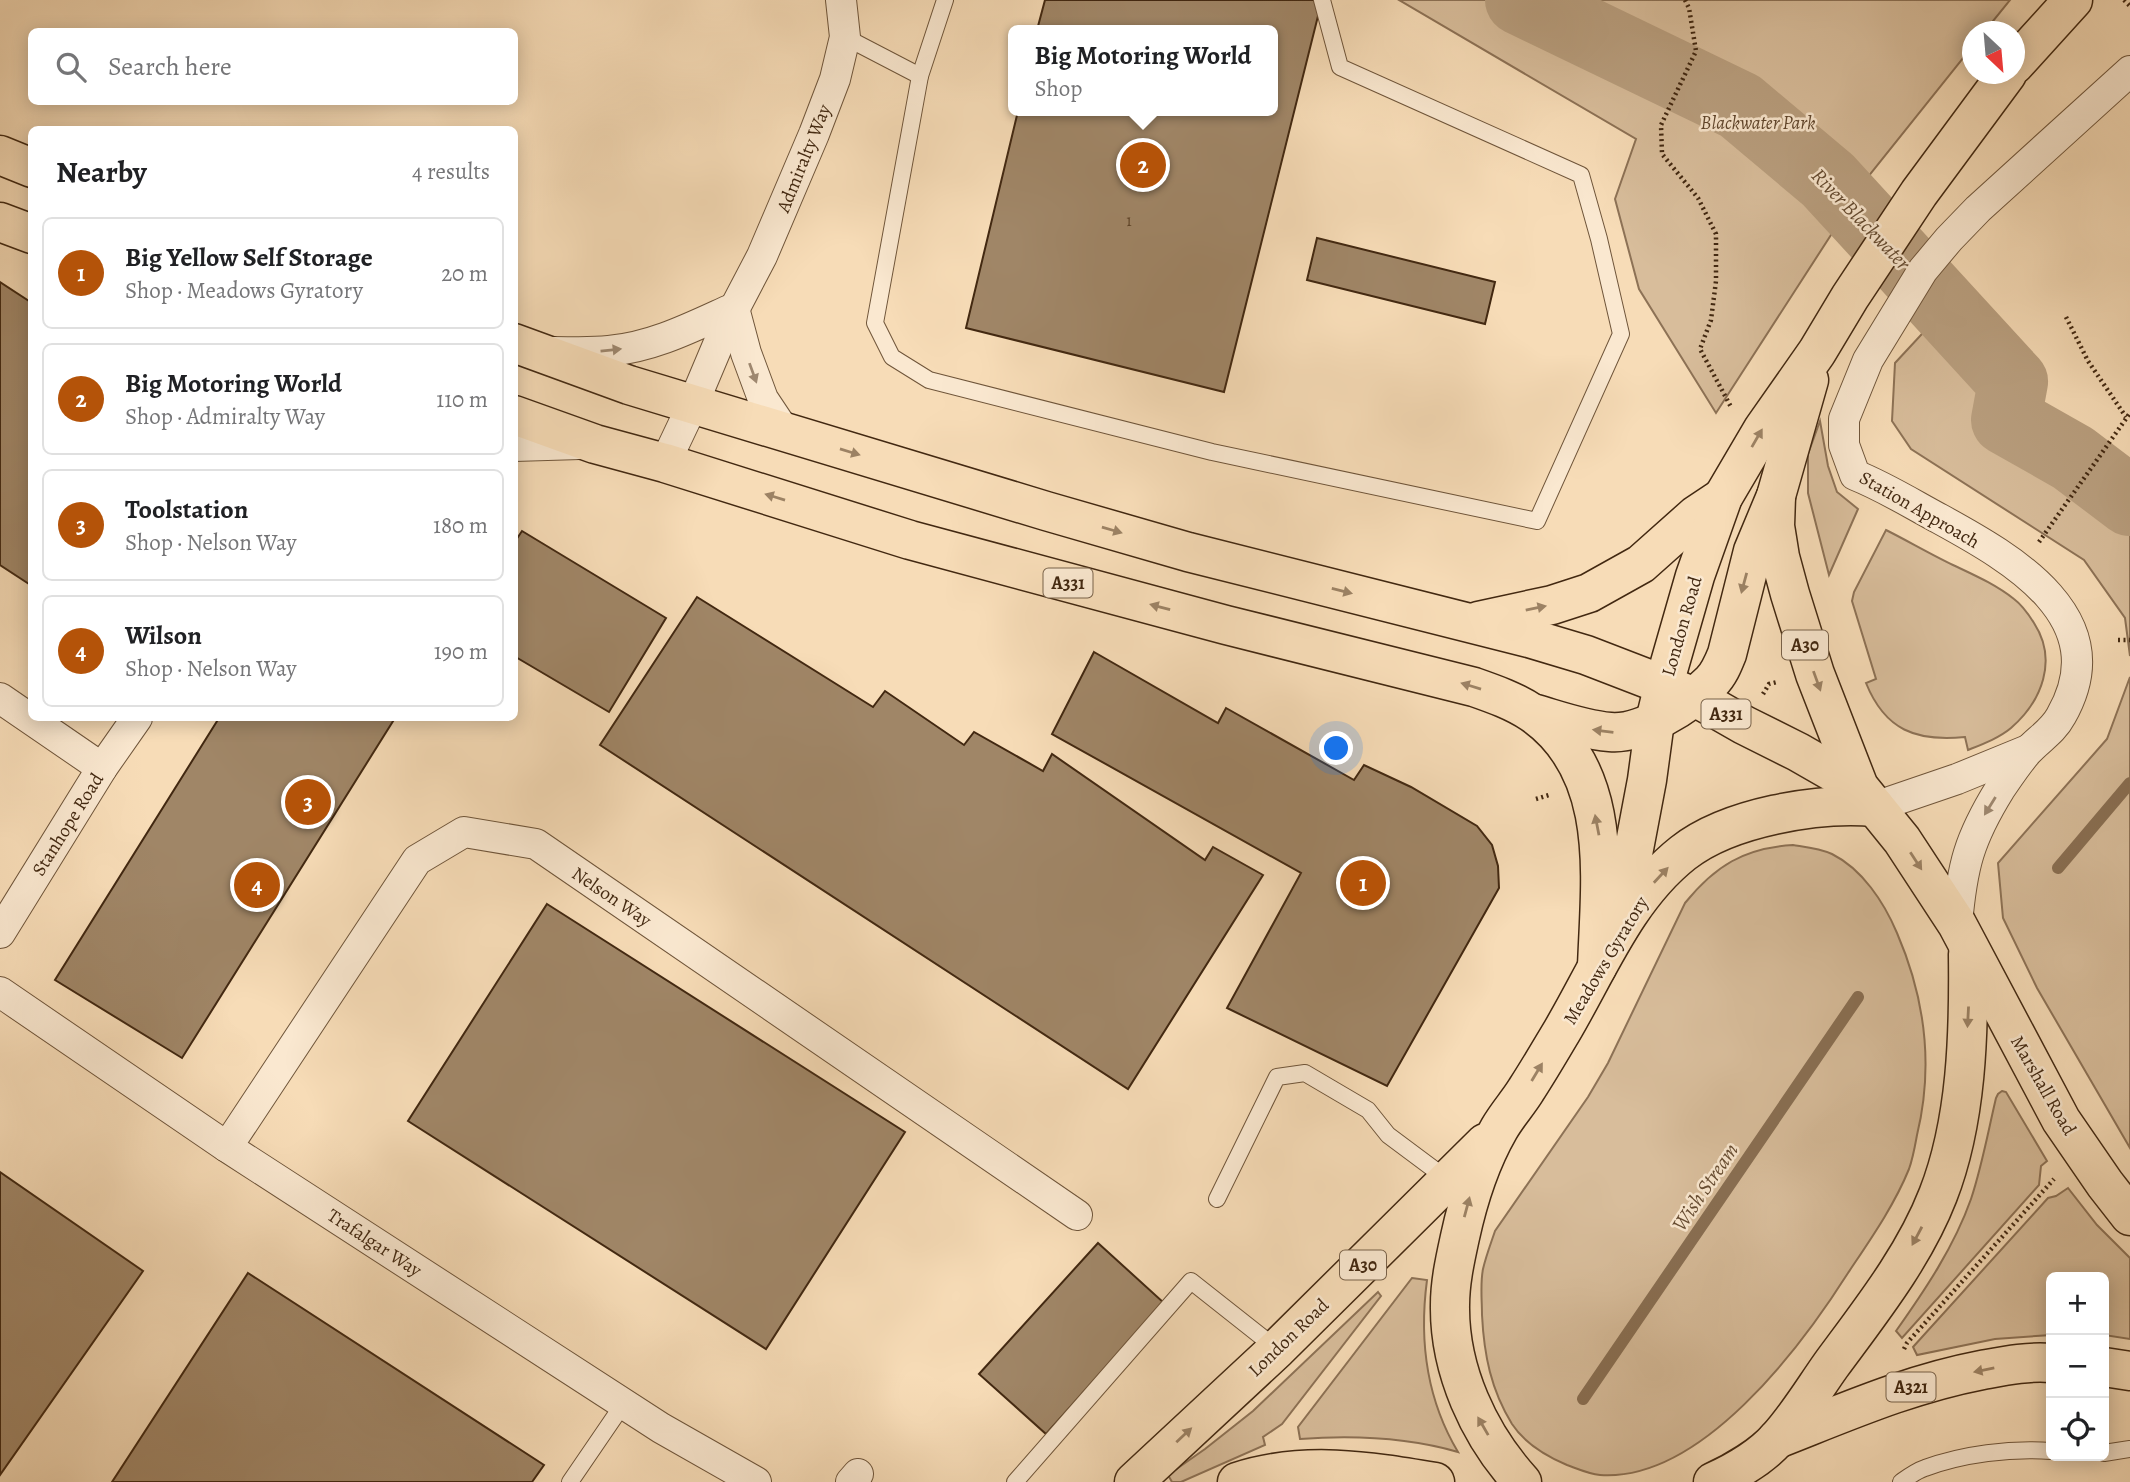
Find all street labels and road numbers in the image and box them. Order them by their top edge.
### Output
street label: Admiralty Way [770,100,838,217]
street label: Station Approach [1855,465,1984,555]
road number: A331 [1044,568,1092,598]
street label: London Road [1655,572,1709,679]
road number: A30 [1782,630,1828,660]
road number: A331 [1702,700,1750,728]
street label: Stanhope Road [26,767,110,881]
street label: Nelson Way [567,861,657,933]
street label: Meadows Gyratory [1557,891,1655,1030]
street label: Marshall Road [2004,1031,2083,1141]
street label: Trafalgar Way [322,1203,427,1283]
road number: A30 [1340,1250,1386,1280]
street label: London Road [1243,1292,1335,1383]
road number: A321 [1886,1372,1936,1402]

